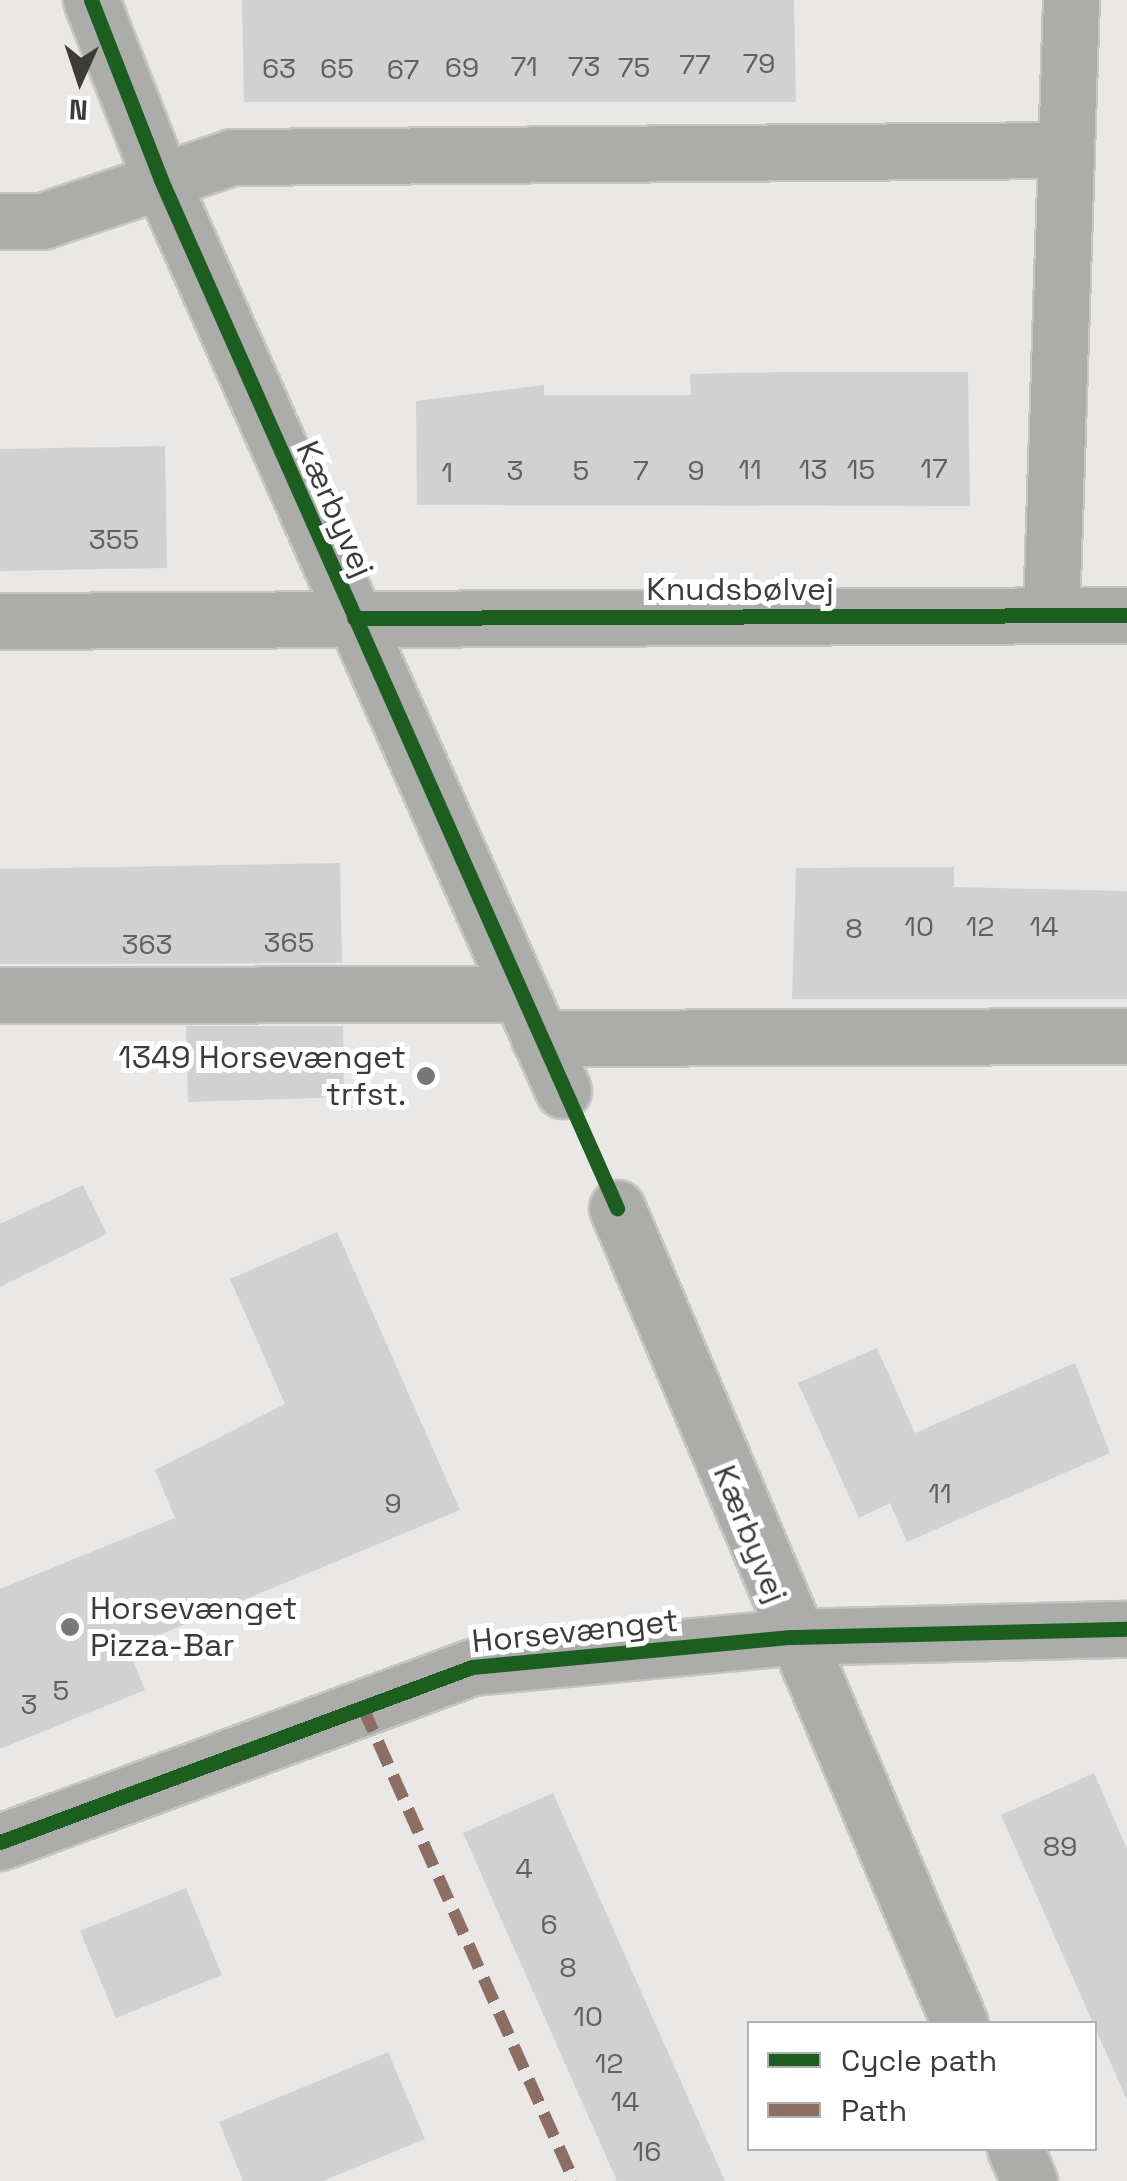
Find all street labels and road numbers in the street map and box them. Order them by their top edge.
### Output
street label: Kærbyvej [288,435,382,583]
street label: Knudsbølvej [646,570,834,608]
street label: Kærbyvej [705,1460,795,1608]
street label: Horsevænget [470,1601,680,1661]

